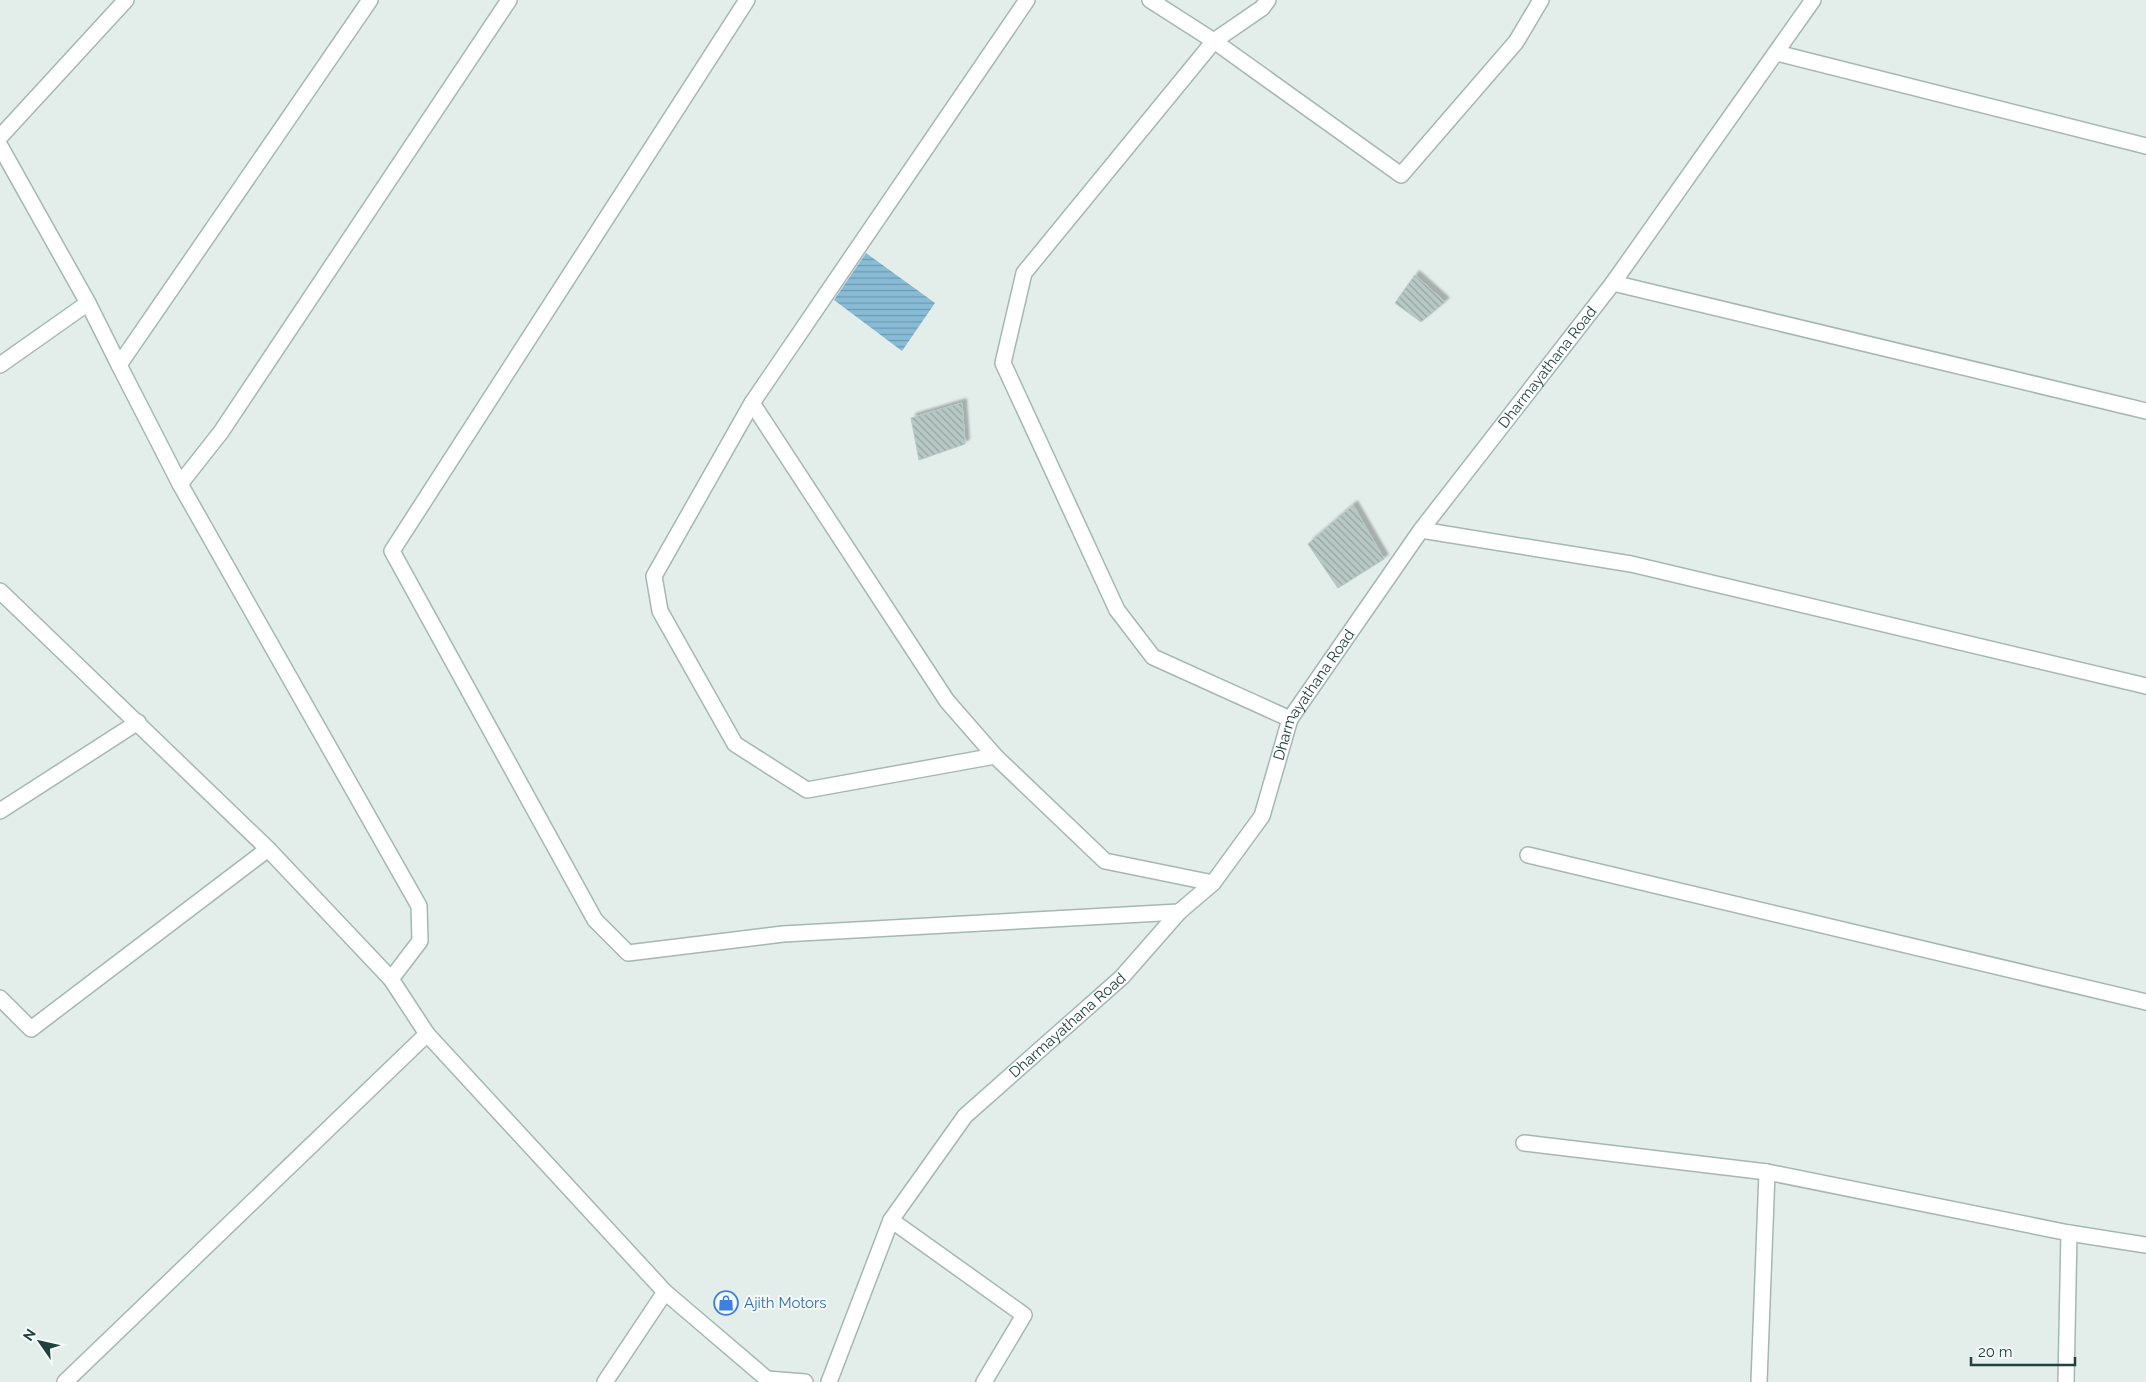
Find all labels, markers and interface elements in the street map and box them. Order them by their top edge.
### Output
street label: Dharmayathana Road [1495,303,1601,432]
street label: Dharmayathana Road [1270,626,1358,762]
street label: Dharmayathana Road [1006,969,1129,1082]
shop icon: Ajith Motors [713,1290,739,1316]
place label: Ajith Motors [744,1294,827,1312]
north arrow [15,1317,65,1367]
text: N [20,1326,39,1344]
scale bar [1971,1334,2075,1366]
text: 20 m [1978,1343,2013,1361]

